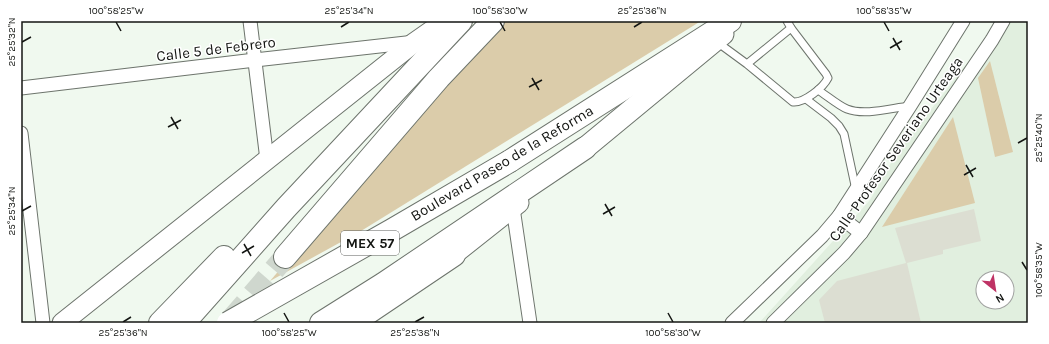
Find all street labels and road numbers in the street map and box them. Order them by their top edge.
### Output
street label: Calle 5 de Febrero [155,33,277,65]
street label: Calle Profesor Severiano Urteaga [825,53,967,245]
street label: Boulevard Paseo de la Reforma [407,101,597,225]
road number: MEX 57 [341,231,399,255]

